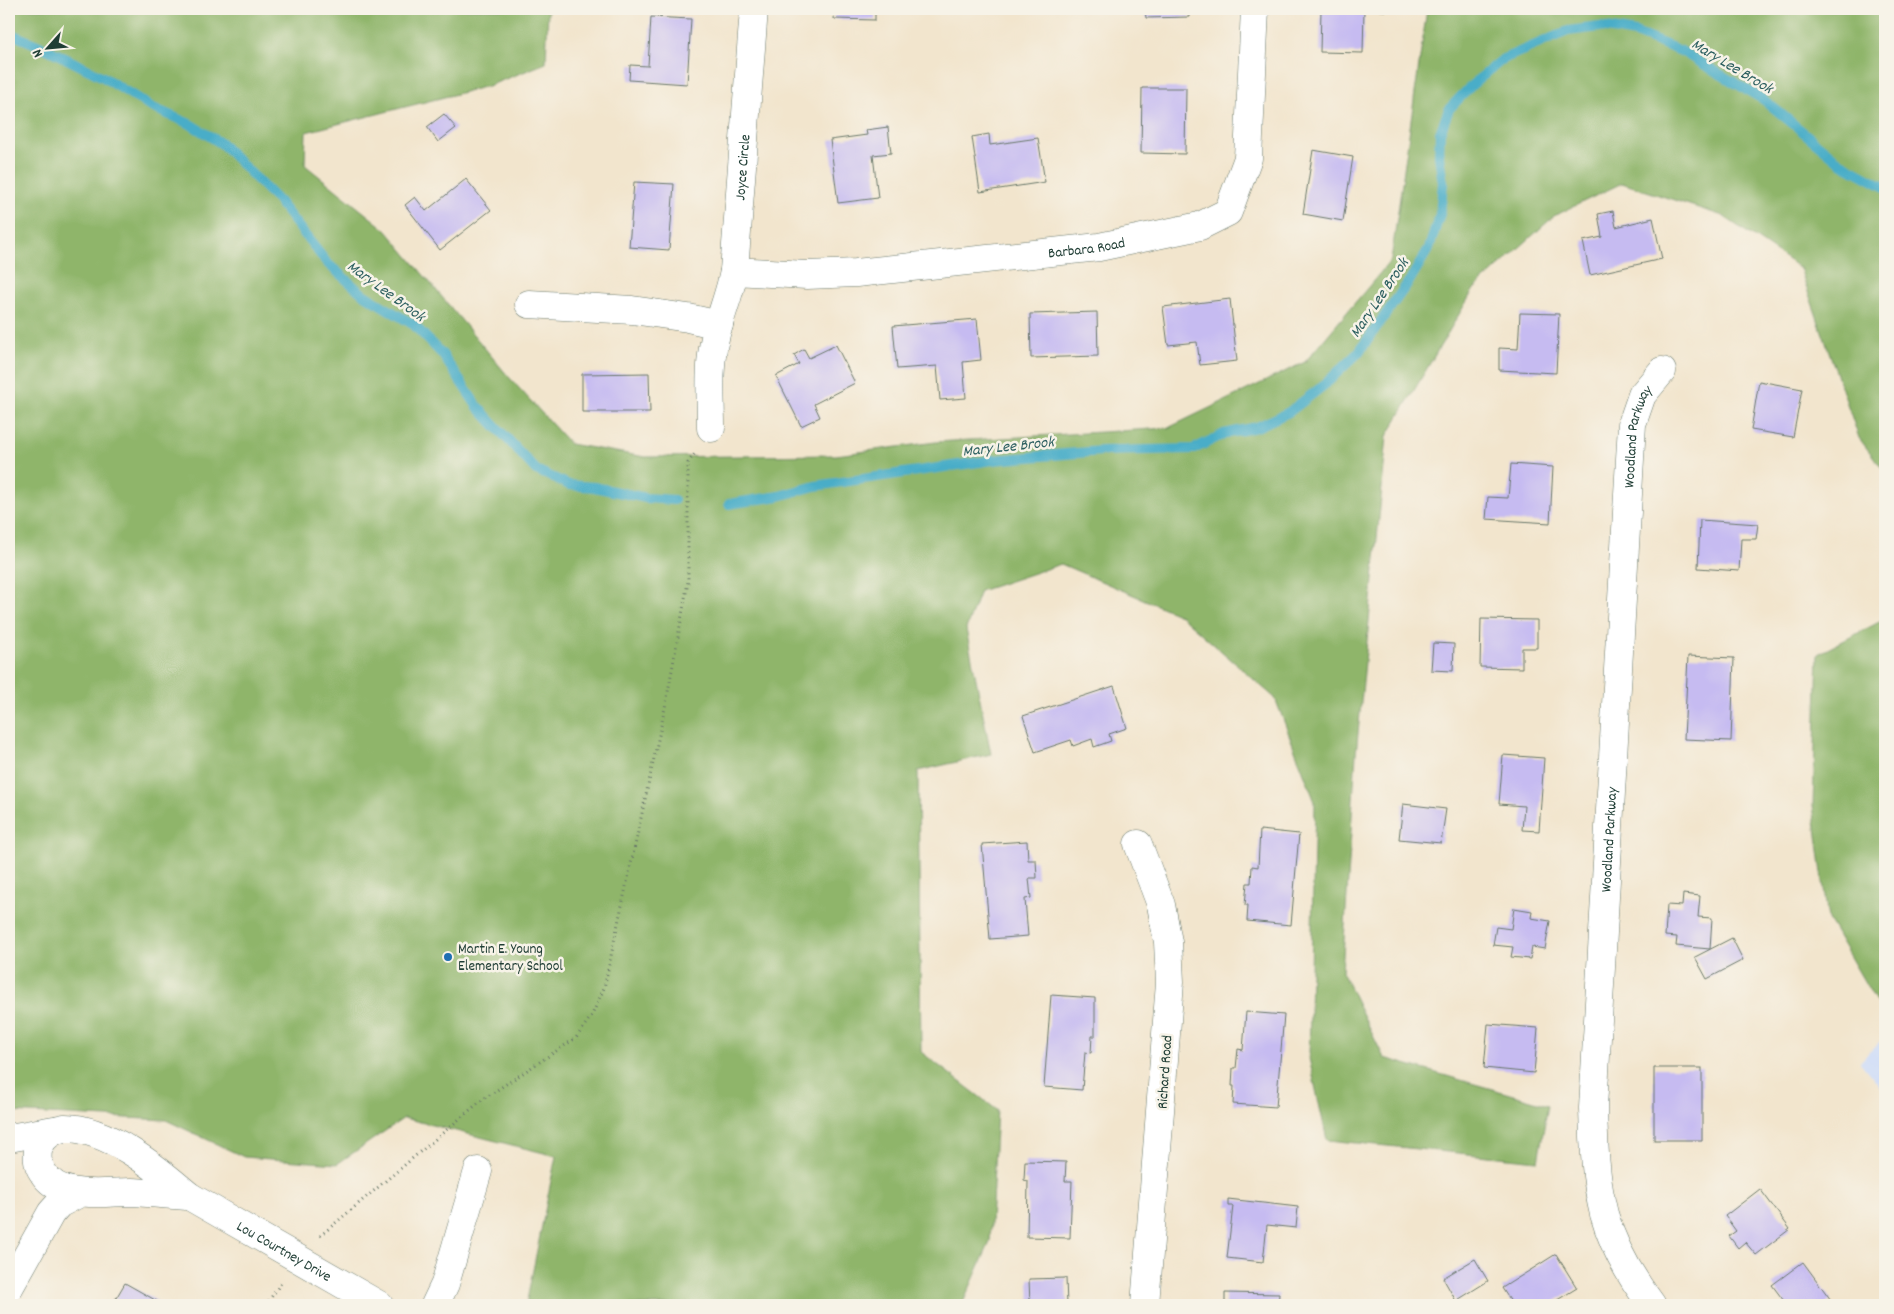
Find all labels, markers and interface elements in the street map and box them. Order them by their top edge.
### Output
north arrow [22,22,72,72]
water label: Mary Lee Brook [1687,34,1778,101]
text: N [28,45,49,61]
street label: Joyce Circle [730,133,757,201]
street label: Barbara Road [1047,233,1127,265]
water label: Mary Lee Brook [1345,253,1416,343]
water label: Mary Lee Brook [342,256,430,329]
street label: Woodland Parkway [1619,380,1659,489]
water label: Mary Lee Brook [962,431,1056,464]
street label: Woodland Parkway [1596,786,1624,893]
place label: Martin E. Young Elementary School [458,939,563,978]
marker: Martin E. Young Elementary School [442,951,454,963]
street label: Richard Road [1152,1034,1180,1110]
street label: Lou Courtney Drive [232,1216,335,1289]

